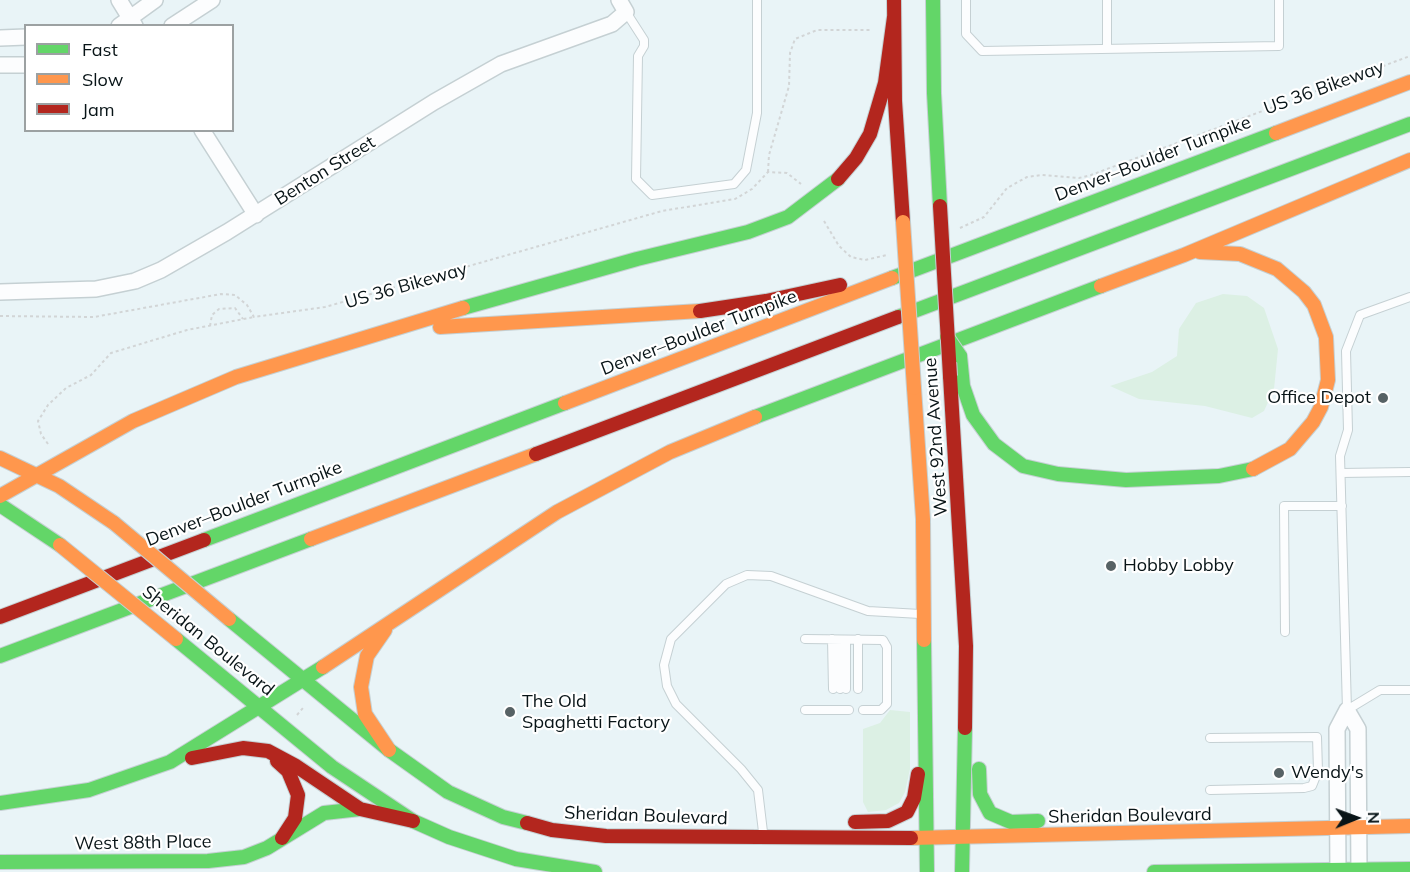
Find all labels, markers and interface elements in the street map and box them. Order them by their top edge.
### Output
legend [24,24,234,132]
text: Fast [82,38,118,61]
street label: US 36 Bikeway [1261,56,1387,120]
text: Slow [82,68,123,91]
text: Jam [82,98,115,121]
street label: Denver–Boulder Turnpike [1052,112,1254,206]
street label: Benton Street [271,132,379,210]
street label: US 36 Bikeway [342,258,470,314]
street label: Denver–Boulder Turnpike [598,286,800,380]
street label: West 92nd Avenue [920,357,952,517]
place label: Office Depot [1267,387,1371,409]
marker: Office Depot [1376,391,1390,405]
street label: Denver–Boulder Turnpike [143,457,345,551]
place label: Hobby Lobby [1123,555,1234,577]
marker: Hobby Lobby [1104,559,1118,573]
street label: Sheridan Boulevard [138,581,278,701]
place label: The Old Spaghetti Factory [522,691,670,734]
marker: The Old Spaghetti Factory [503,705,517,719]
place label: Wendy's [1291,762,1364,784]
marker: Wendy's [1272,766,1286,780]
north arrow [1326,788,1386,848]
street label: Sheridan Boulevard [564,802,728,830]
street label: Sheridan Boulevard [1048,804,1212,828]
text: N [1364,811,1384,824]
street label: West 88th Place [74,831,212,855]

